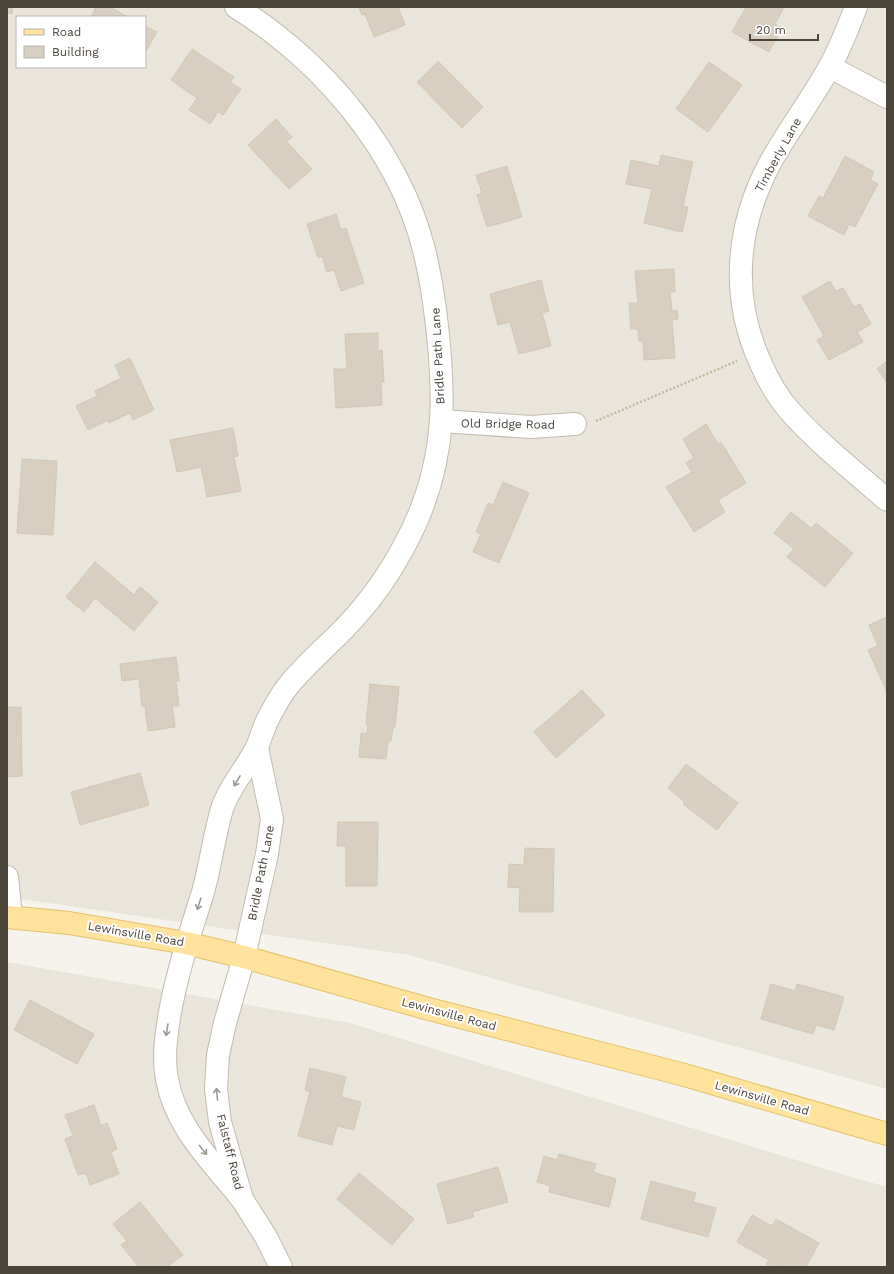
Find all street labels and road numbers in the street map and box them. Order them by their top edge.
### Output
street label: Timberly Lane [752,115,804,195]
street label: Bridle Path Lane [428,307,448,405]
street label: Old Bridge Road [461,416,555,432]
street label: Bridle Path Lane [245,824,277,922]
street label: Lewinsville Road [87,919,185,949]
street label: Lewinsville Road [400,995,498,1033]
street label: Lewinsville Road [713,1078,811,1118]
street label: Falstaff Road [214,1113,246,1191]

